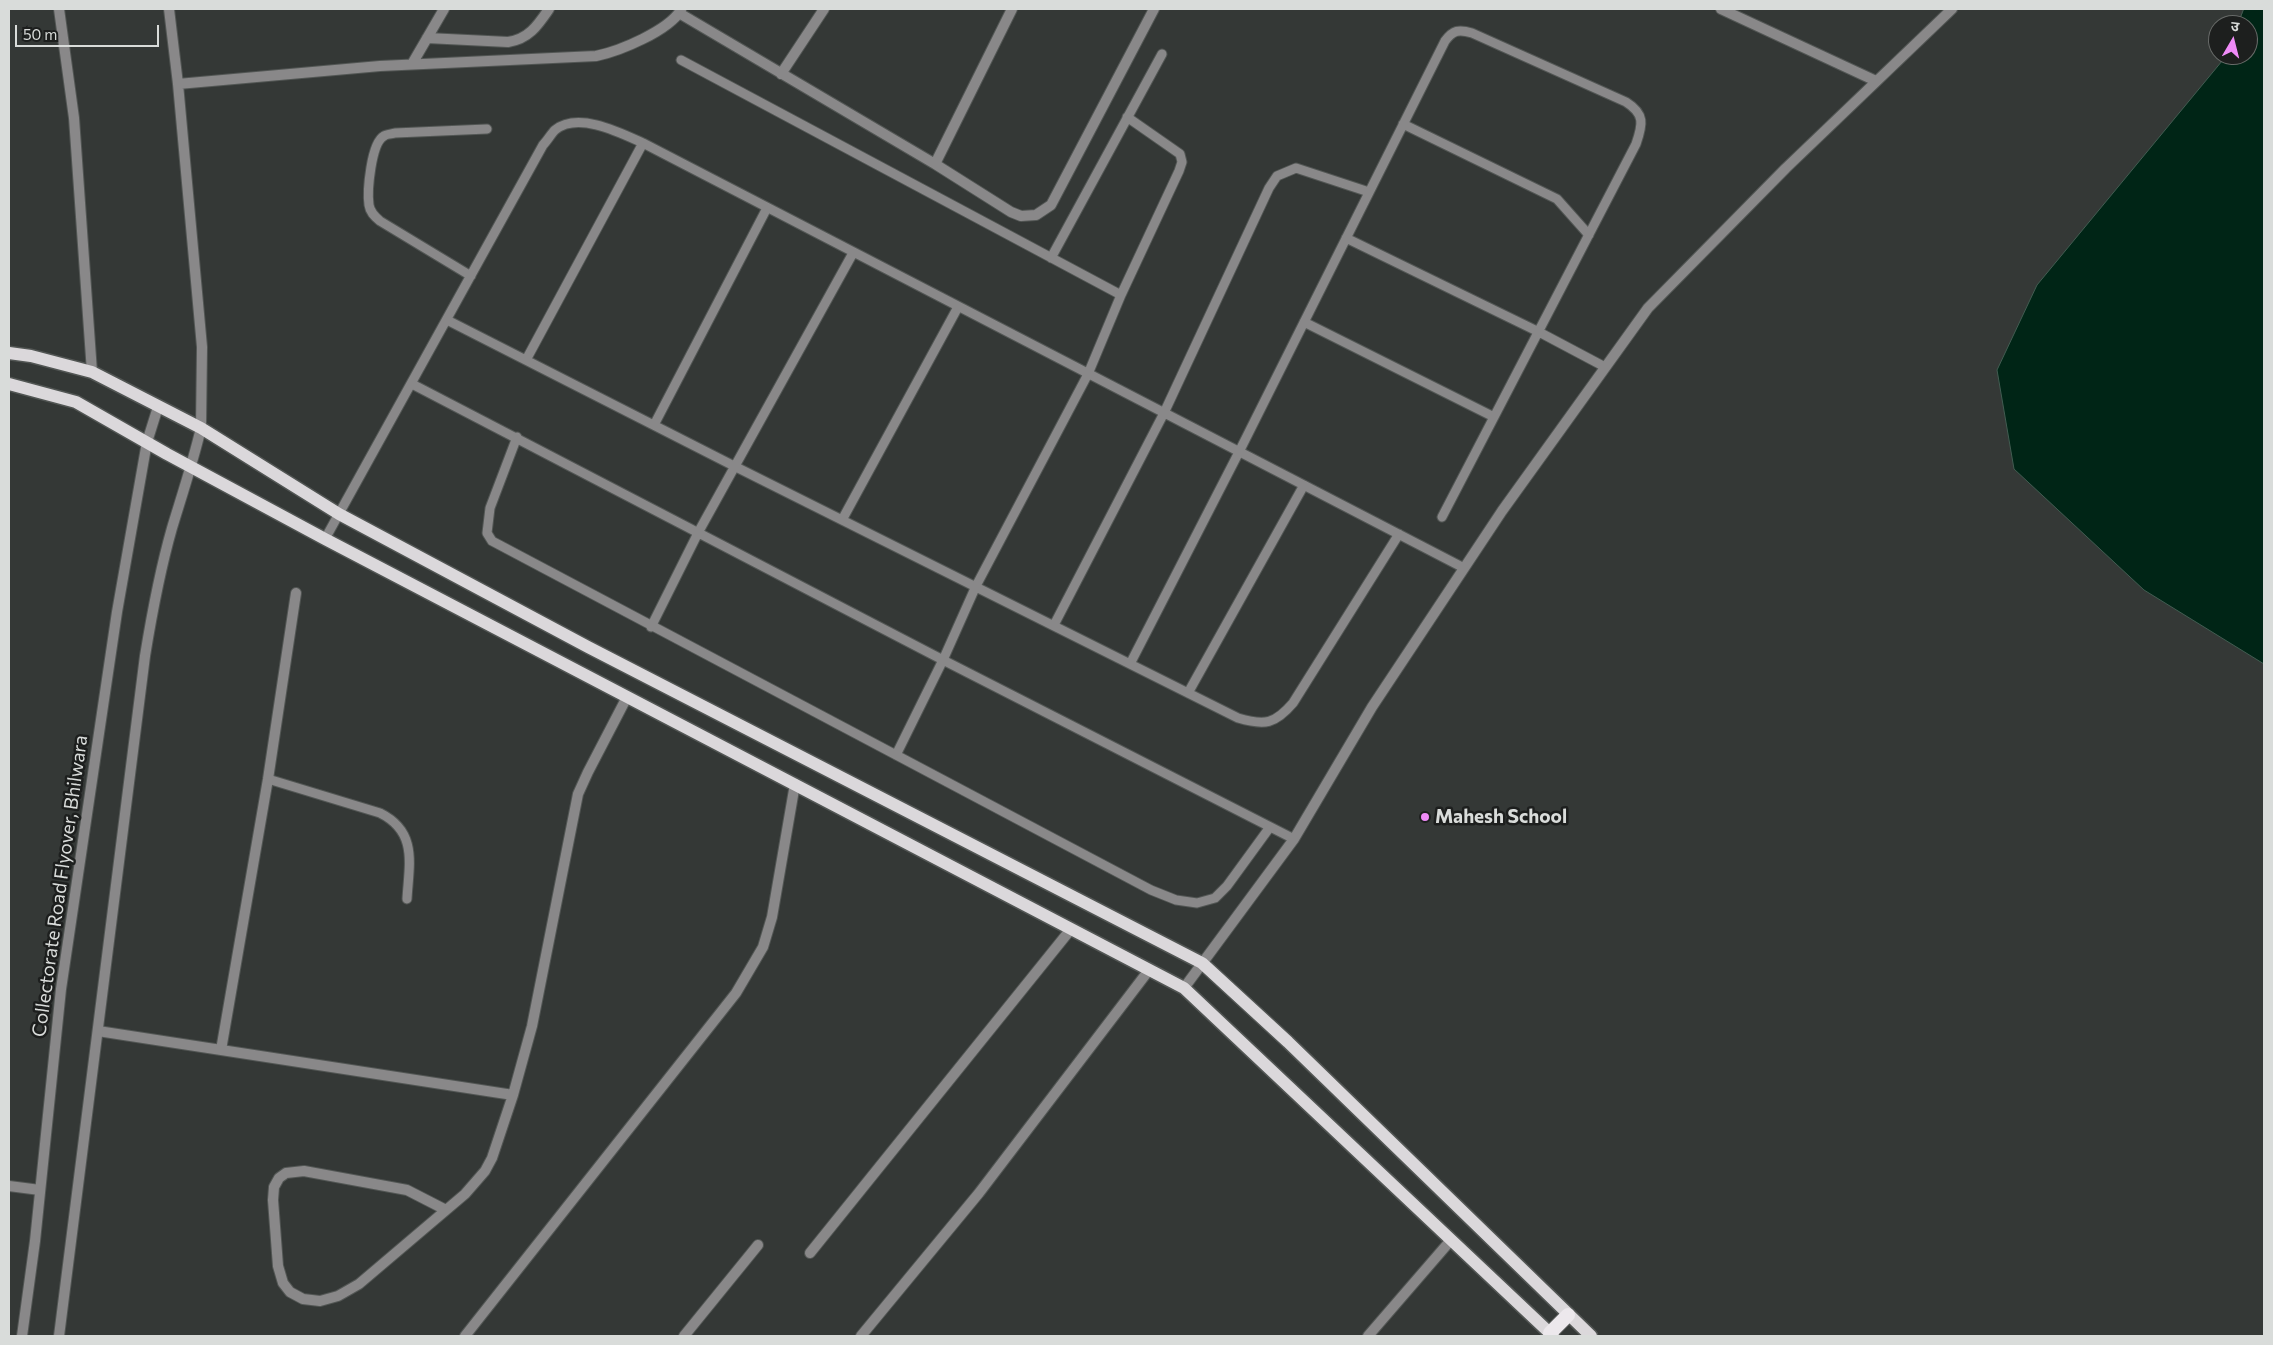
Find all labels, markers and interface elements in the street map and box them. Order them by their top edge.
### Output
scale bar [18,15,161,47]
north arrow [2208,15,2258,65]
text: उ [2230,17,2240,35]
text: 50 m [23,25,57,43]
street label: Collectorate Road Flyover, Bhilwara [28,734,92,1038]
place label: Mahesh School [1435,806,1567,828]
marker: Mahesh School [1419,811,1431,823]

